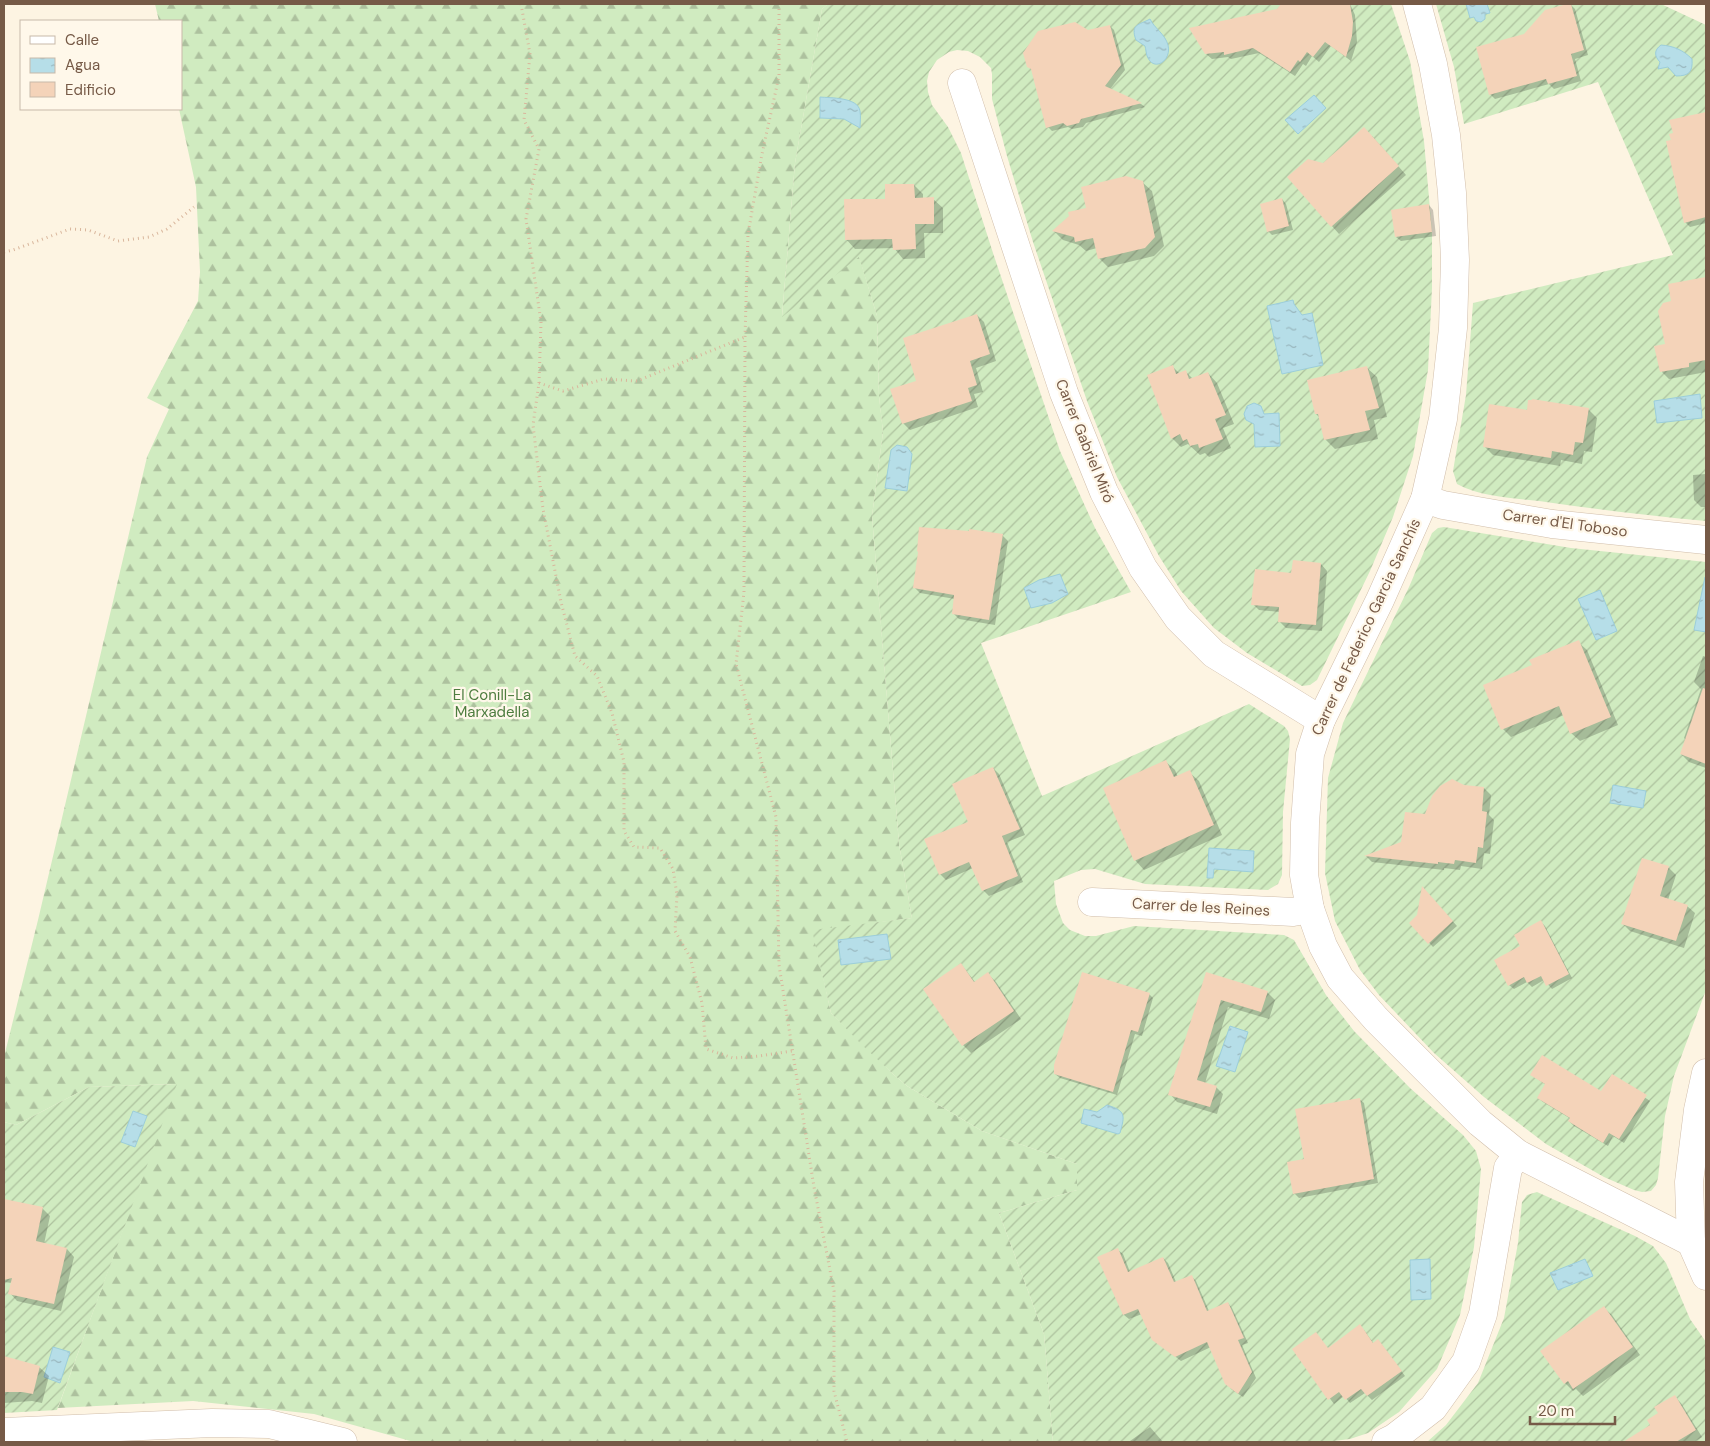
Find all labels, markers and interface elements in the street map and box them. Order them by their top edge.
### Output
legend [20,20,182,110]
text: Calle [65,30,99,50]
text: Agua [65,55,100,75]
text: Edificio [65,80,116,100]
street label: Carrer Gabriel Miró [1051,376,1119,506]
street label: Carrer d'El Toboso [1501,504,1629,542]
street label: Carrer de Federico Garcia Sanchís [1307,515,1425,739]
park label: El Conill-La Marxadella [453,685,531,722]
street label: Carrer de les Reines [1131,893,1271,921]
scale bar [1530,1394,1615,1426]
text: 20 m [1538,1401,1574,1421]

